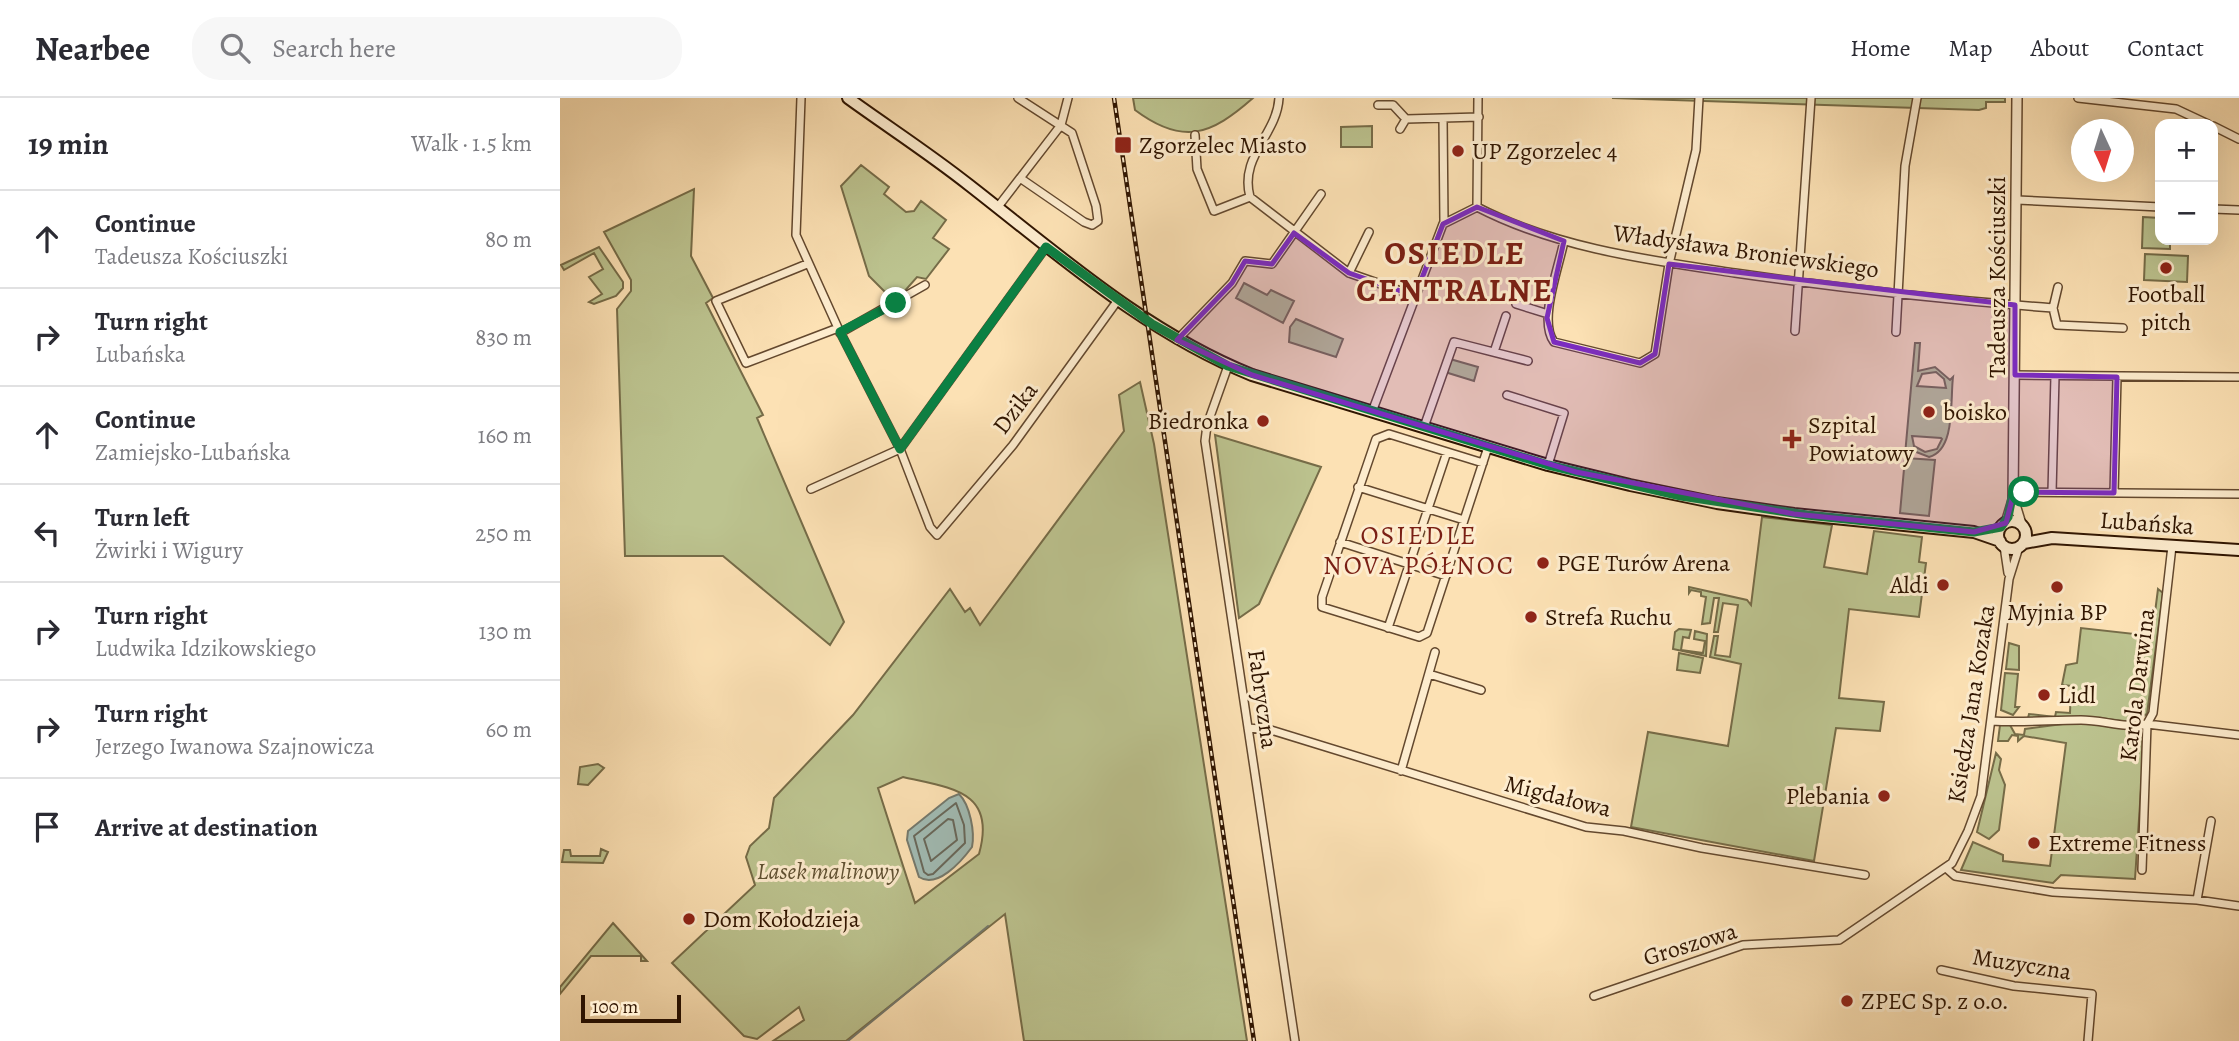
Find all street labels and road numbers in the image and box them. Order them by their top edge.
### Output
street label: Tadeusza Kościuszki [1981,176,2013,378]
street label: Władysława Broniewskiego [1610,216,1881,286]
street label: Dzika [985,375,1046,441]
street label: Lubańska [2099,504,2196,542]
street label: Księdza Jana Kozaka [1940,602,2003,806]
street label: Karola Darwina [2112,606,2162,764]
street label: Fabryczna [1240,647,1286,752]
street label: Migdałowa [1501,767,1615,825]
street label: Groszowa [1639,914,1742,973]
street label: Muzyczna [1970,940,2075,988]

